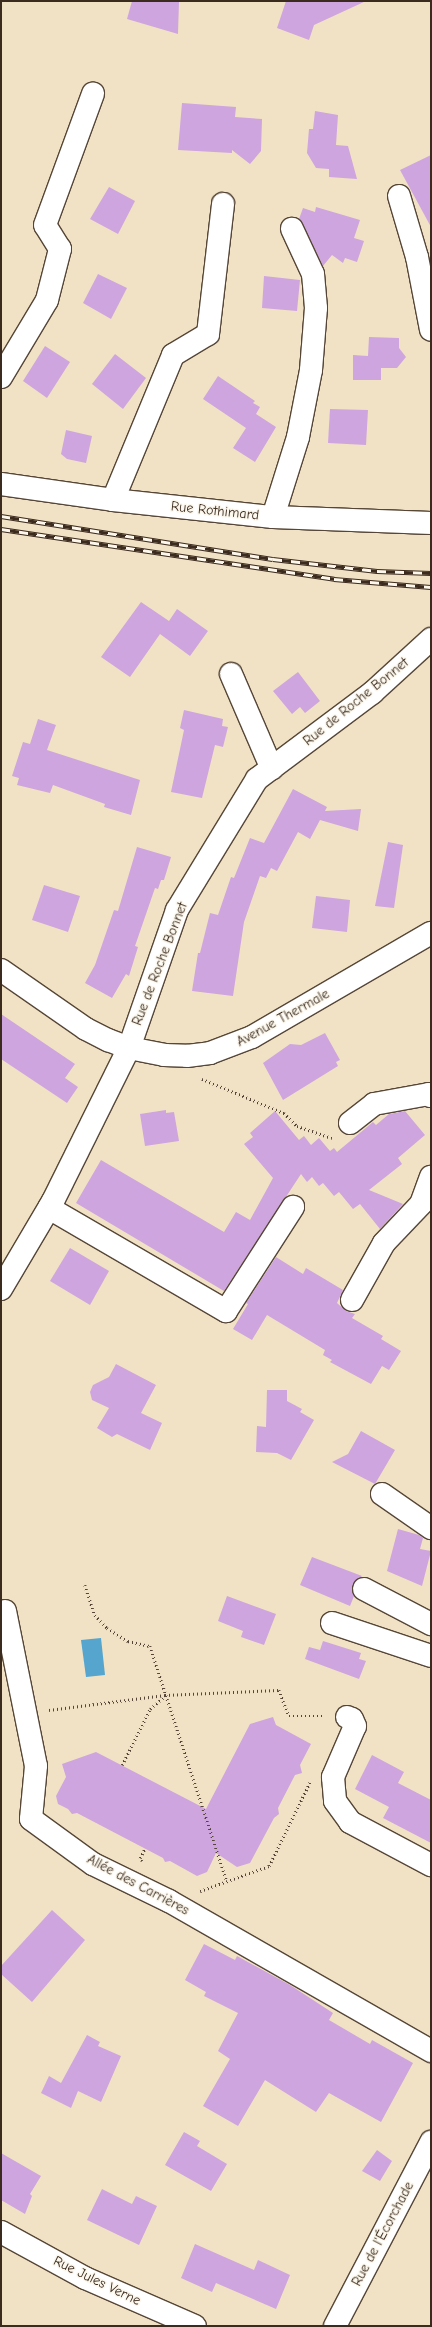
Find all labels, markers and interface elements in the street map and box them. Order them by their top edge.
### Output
street label: Rue Rothimard [170,498,260,524]
street label: Rue de Roche Bonnet [300,654,412,750]
street label: Rue de Roche Bonnet [129,900,191,1028]
street label: Avenue Thermale [234,986,332,1050]
street label: Allée des Carrières [84,1851,192,1919]
street label: Rue de l'Écorchade [348,2179,418,2289]
street label: Rue Jules Verne [50,2253,144,2309]

